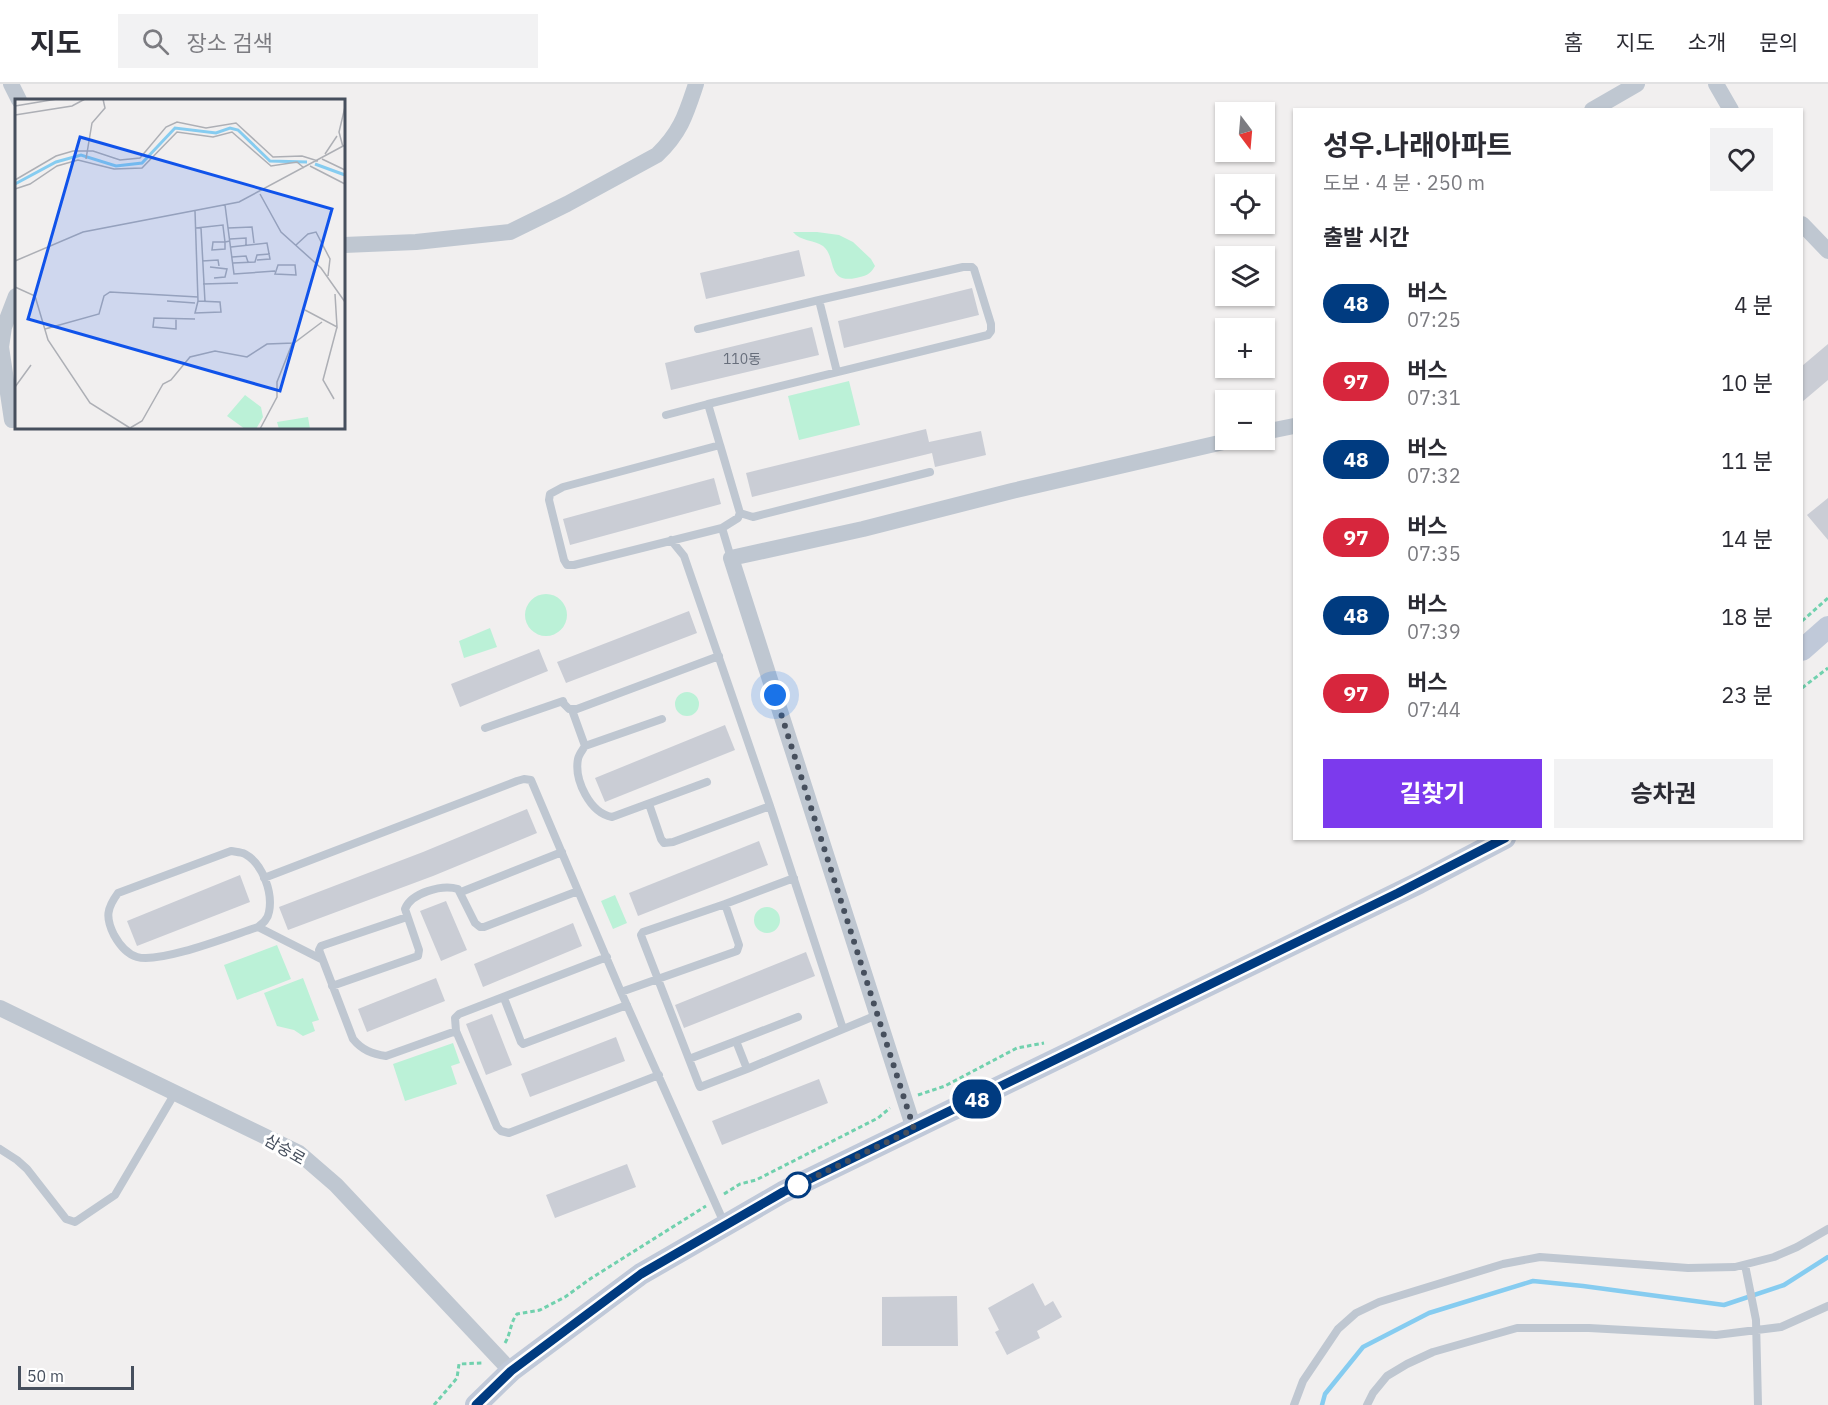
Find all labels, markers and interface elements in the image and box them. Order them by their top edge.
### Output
search box [118,14,538,68]
text: 지도 [30,24,82,61]
icon: search [139,25,172,58]
text: 장소 검색 [187,28,273,57]
text: 홈 [1564,28,1583,56]
text: 지도 [1616,28,1655,56]
text: 소개 [1688,28,1726,56]
text: 문의 [1759,28,1798,56]
inset map [15,99,345,429]
north arrow [1215,102,1275,162]
map controls [1215,102,1275,450]
text: 성우.나래아파트 [1323,126,1512,163]
button: heart [1710,128,1773,191]
text: 도보 · 4 분 · 250 m [1323,169,1485,196]
button: locate [1215,174,1275,234]
text: 출발 시간 [1323,222,1409,251]
button: layers [1215,246,1275,306]
text: 버스 [1407,277,1447,306]
text: 48 [1343,289,1369,317]
text: 4 분 [1734,290,1773,319]
text: 07:25 [1407,306,1461,333]
button: + [1215,318,1275,378]
house number: 110동 [723,350,761,368]
text: 버스 [1407,355,1447,384]
text: 97 [1343,367,1369,395]
text: 10 분 [1721,368,1773,397]
text: 07:31 [1407,384,1461,411]
button: − [1215,390,1275,450]
text: 버스 [1407,433,1447,462]
text: 48 [1343,445,1369,473]
text: 11 분 [1721,446,1773,475]
text: 07:32 [1407,462,1461,489]
text: 버스 [1407,511,1447,540]
text: 97 [1343,523,1369,551]
text: 14 분 [1721,524,1773,553]
text: 07:35 [1407,540,1461,567]
text: 버스 [1407,589,1447,618]
text: 48 [1343,601,1369,629]
text: 18 분 [1721,602,1773,631]
text: 07:39 [1407,618,1461,645]
text: 버스 [1407,667,1447,696]
text: 97 [1343,679,1369,707]
your location [760,680,790,710]
text: 23 분 [1721,680,1773,709]
text: 07:44 [1407,696,1461,723]
button: 길찾기 [1323,759,1542,828]
button: 승차권 [1554,759,1773,828]
line badge: 48 [950,1080,1004,1118]
text: 48 [964,1085,990,1113]
street label: 삼숭로 [261,1129,309,1169]
unlabelled marker [785,1172,811,1198]
scale bar [18,1363,134,1390]
text: 50 m [27,1366,64,1386]

